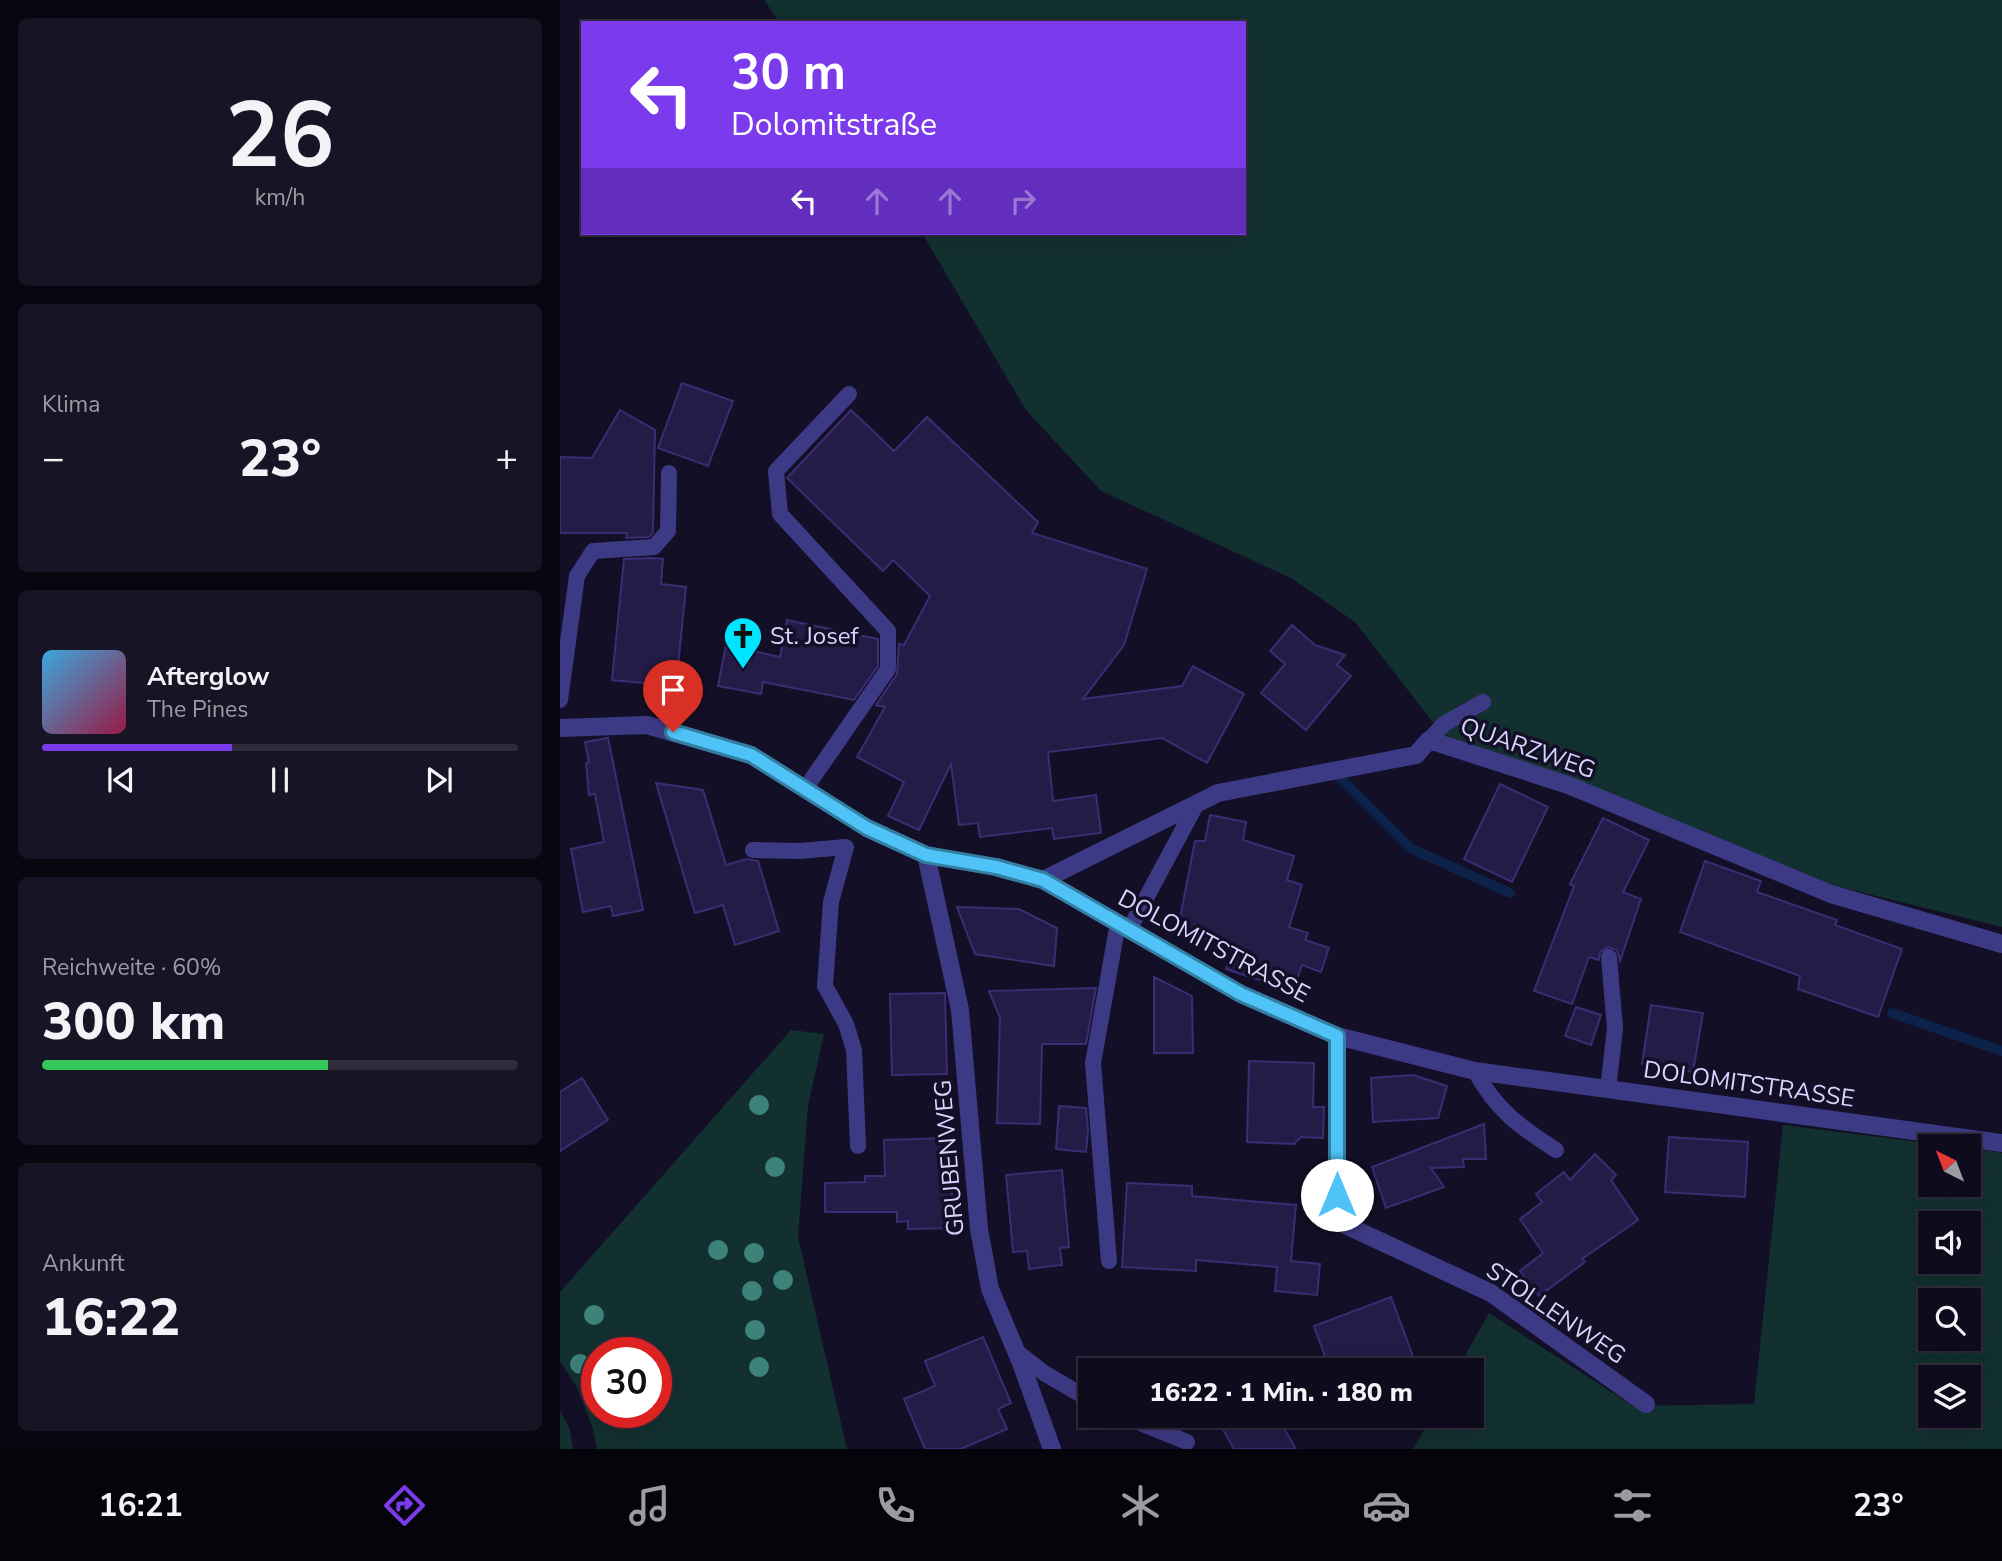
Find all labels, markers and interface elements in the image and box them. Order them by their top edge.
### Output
text: 30 m [731,39,846,106]
icon: left [616,49,707,140]
text: 26 [225,74,335,198]
text: Dolomitstraße [731,103,937,146]
text: km/h [255,182,305,213]
icon: left [785,182,823,220]
icon: ahead [858,182,896,220]
icon: ahead [931,182,969,220]
icon: right [1004,182,1042,220]
text: Klima [42,389,100,420]
text: 23° [239,423,321,494]
text: − [42,433,65,484]
text: + [495,433,518,484]
church icon: St. Josef [722,615,764,670]
place label: St. Josef [770,620,860,652]
text: Afterglow [147,659,270,694]
pin [643,660,703,732]
icon: arrive [654,671,692,709]
text: The Pines [147,694,248,725]
street label: QUARZWEG [1456,710,1600,786]
icon: previous [102,761,140,799]
icon: pause [261,761,299,799]
icon: next [420,761,458,799]
street label: DOLOMITSTRASSE [1113,882,1315,1010]
text: Reichweite · 60% [42,952,221,983]
text: 300 km [42,986,225,1057]
street label: DOLOMITSTRASSE [1641,1053,1857,1115]
street label: GRUBENWEG [926,1079,972,1237]
north arrow [1918,1134,1981,1197]
map controls [1918,1134,1981,1428]
position arrow [1300,1158,1374,1232]
button: sound [1918,1211,1981,1274]
text: Ankunft [42,1248,124,1279]
street label: STOLLENWEG [1480,1255,1632,1371]
text: 16:22 [42,1282,180,1353]
button: search [1918,1288,1981,1351]
speed limit sign: 30 [581,1337,672,1428]
button: layers [1918,1365,1981,1428]
text: 16:22 · 1 Min. · 180 m [1149,1375,1413,1410]
icon: directions [380,1481,429,1530]
icon: music [625,1481,674,1530]
icon: phone [871,1481,920,1530]
icon: climate [1116,1481,1165,1530]
icon: car [1362,1481,1411,1530]
icon: filters [1608,1481,1657,1530]
text: 16:21 [98,1484,183,1527]
text: 23° [1853,1484,1904,1527]

